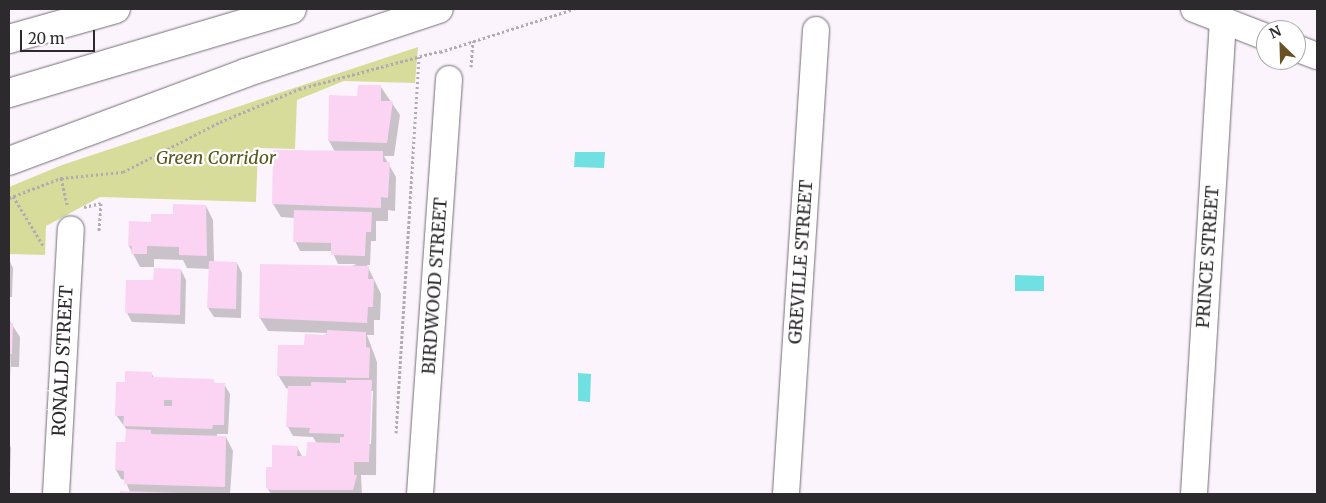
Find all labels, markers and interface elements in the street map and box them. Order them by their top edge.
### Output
scale bar [22,20,98,52]
north arrow [1256,20,1306,70]
text: N [1267,22,1284,43]
text: 20 m [28,29,65,48]
park label: Green Corridor [156,147,276,169]
street label: GREVILLE STREET [784,179,818,345]
street label: PRINCE STREET [1192,185,1224,329]
street label: BIRDWOOD STREET [418,197,452,375]
street label: RONALD STREET [48,285,78,437]

